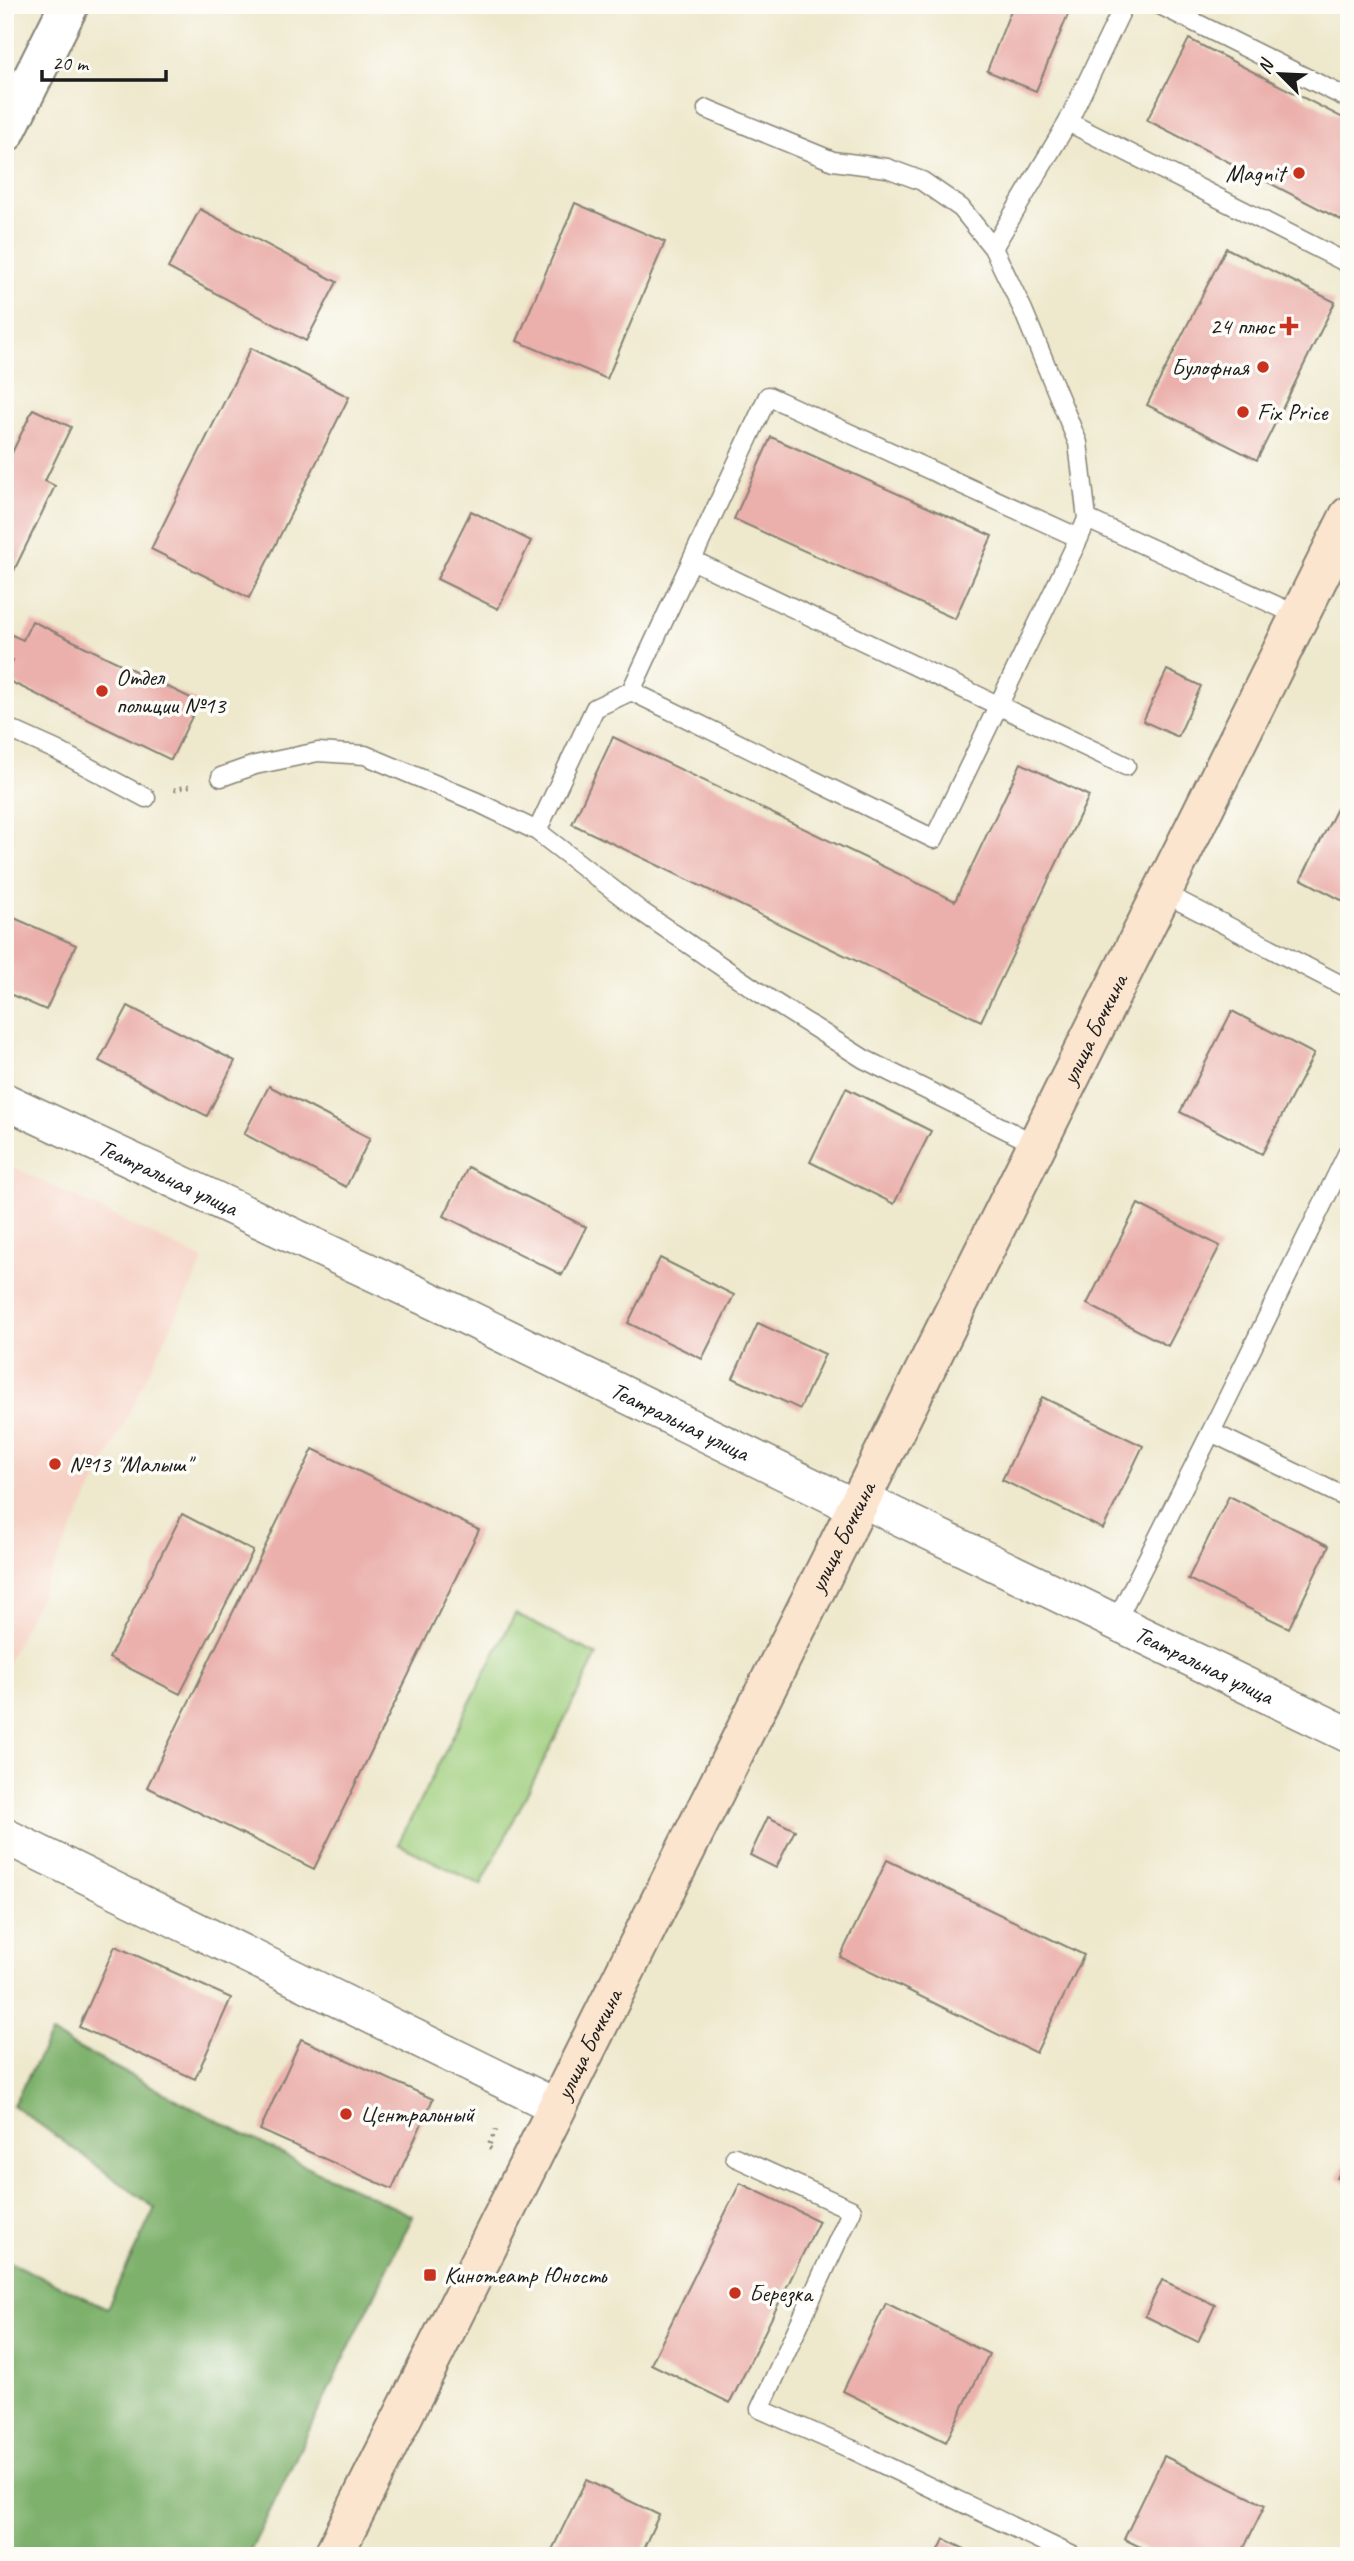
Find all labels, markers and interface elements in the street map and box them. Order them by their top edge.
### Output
scale bar [42,38,166,82]
north arrow [1246,38,1316,108]
text: 20 m [52,50,90,76]
text: N [1252,54,1280,78]
place label: Magnit [1225,158,1288,188]
marker: Magnit [1291,165,1307,181]
place label: 24 плюс [1210,311,1276,341]
marker: 24 плюс [1281,318,1297,334]
place label: Булофная [1171,352,1250,382]
marker: Булофная [1255,359,1271,375]
place label: Fix Price [1257,397,1330,427]
marker: Fix Price [1235,404,1251,420]
place label: Отдел полиции №13 [116,662,228,720]
marker: Отдел полиции №13 [94,683,110,699]
street label: улица Бочкина [1053,967,1135,1091]
street label: Театральная улица [94,1132,244,1223]
street label: Театральная улица [606,1375,755,1468]
place label: №13 "Малыш" [69,1449,197,1479]
marker: №13 "Малыш" [47,1456,63,1472]
street label: улица Бочкина [801,1475,883,1599]
street label: Театральная улица [1130,1619,1279,1712]
street label: улица Бочкина [548,1982,630,2106]
place label: Центральный [360,2099,476,2129]
marker: Центральный [338,2106,354,2122]
place label: Кинотеатр Юность [444,2260,608,2290]
marker: Кинотеатр Юность [422,2267,438,2283]
place label: Березка [749,2278,814,2308]
marker: Березка [727,2285,743,2301]

